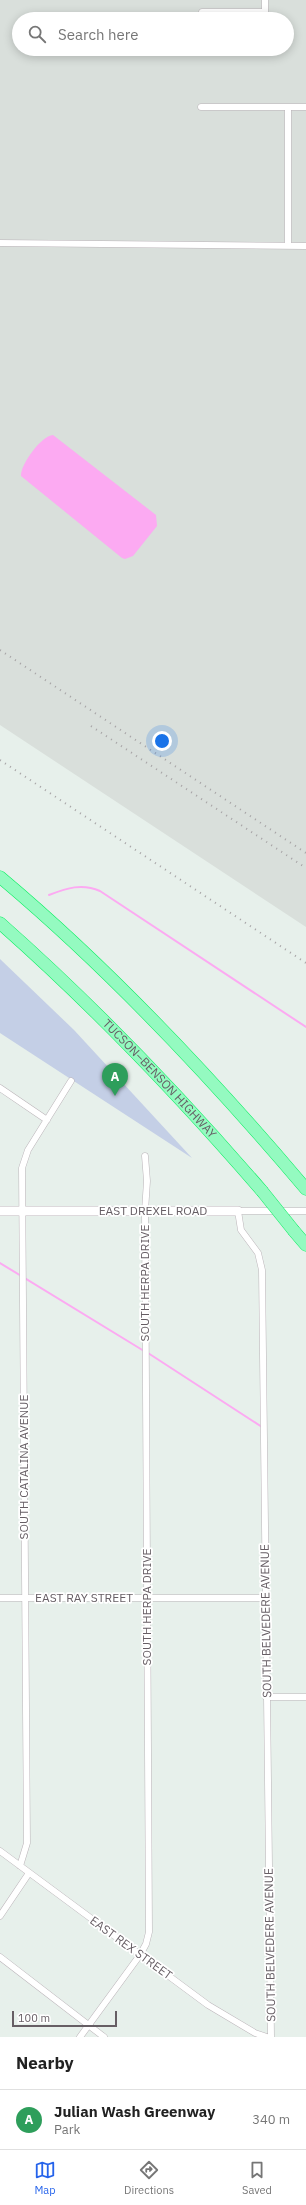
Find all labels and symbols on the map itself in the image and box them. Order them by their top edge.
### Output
your location [152,731,172,751]
street label: TUCSON–BENSON HIGHWAY [99,1016,219,1140]
pin: A [102,1063,128,1096]
street label: EAST DREXEL ROAD [99,1203,207,1218]
street label: SOUTH HERPA DRIVE [137,1224,152,1342]
street label: SOUTH CATALINA AVENUE [16,1395,31,1539]
street label: SOUTH BELVEDERE AVENUE [257,1544,274,1698]
street label: SOUTH HERPA DRIVE [139,1548,154,1666]
street label: EAST RAY STREET [35,1590,133,1605]
street label: SOUTH BELVEDERE AVENUE [261,1868,278,2022]
street label: EAST REX STREET [87,1913,176,1983]
scale bar [12,2009,117,2028]

